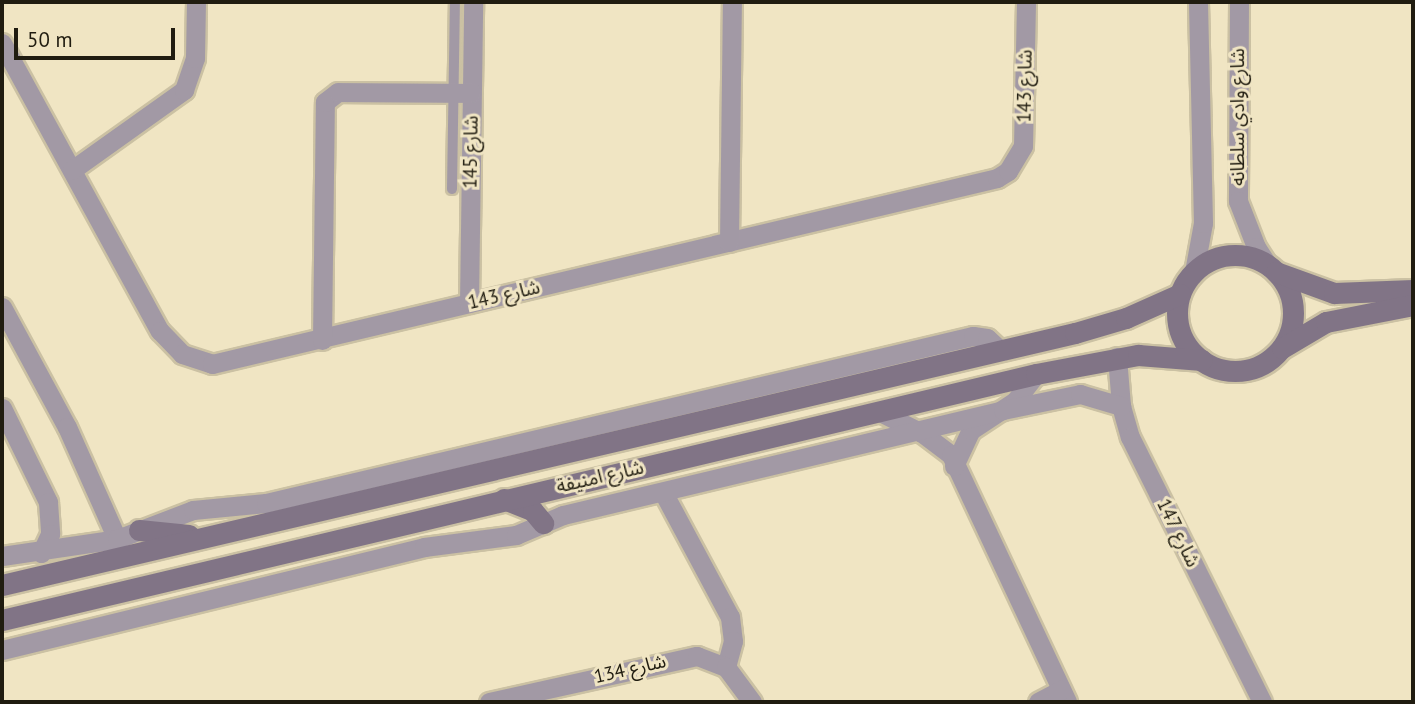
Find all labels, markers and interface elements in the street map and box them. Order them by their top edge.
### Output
scale bar [18,14,178,58]
text: 50 m [27,26,73,53]
street label: شارع وادي سلطانه [1227,48,1249,186]
street label: شارع 143 [1013,49,1037,123]
street label: شارع 145 [459,115,483,189]
street label: شارع 143 [466,276,542,314]
street label: شارع امنيفة [554,456,646,498]
street label: شارع 147 [1152,495,1204,571]
street label: شارع 134 [592,650,668,688]

